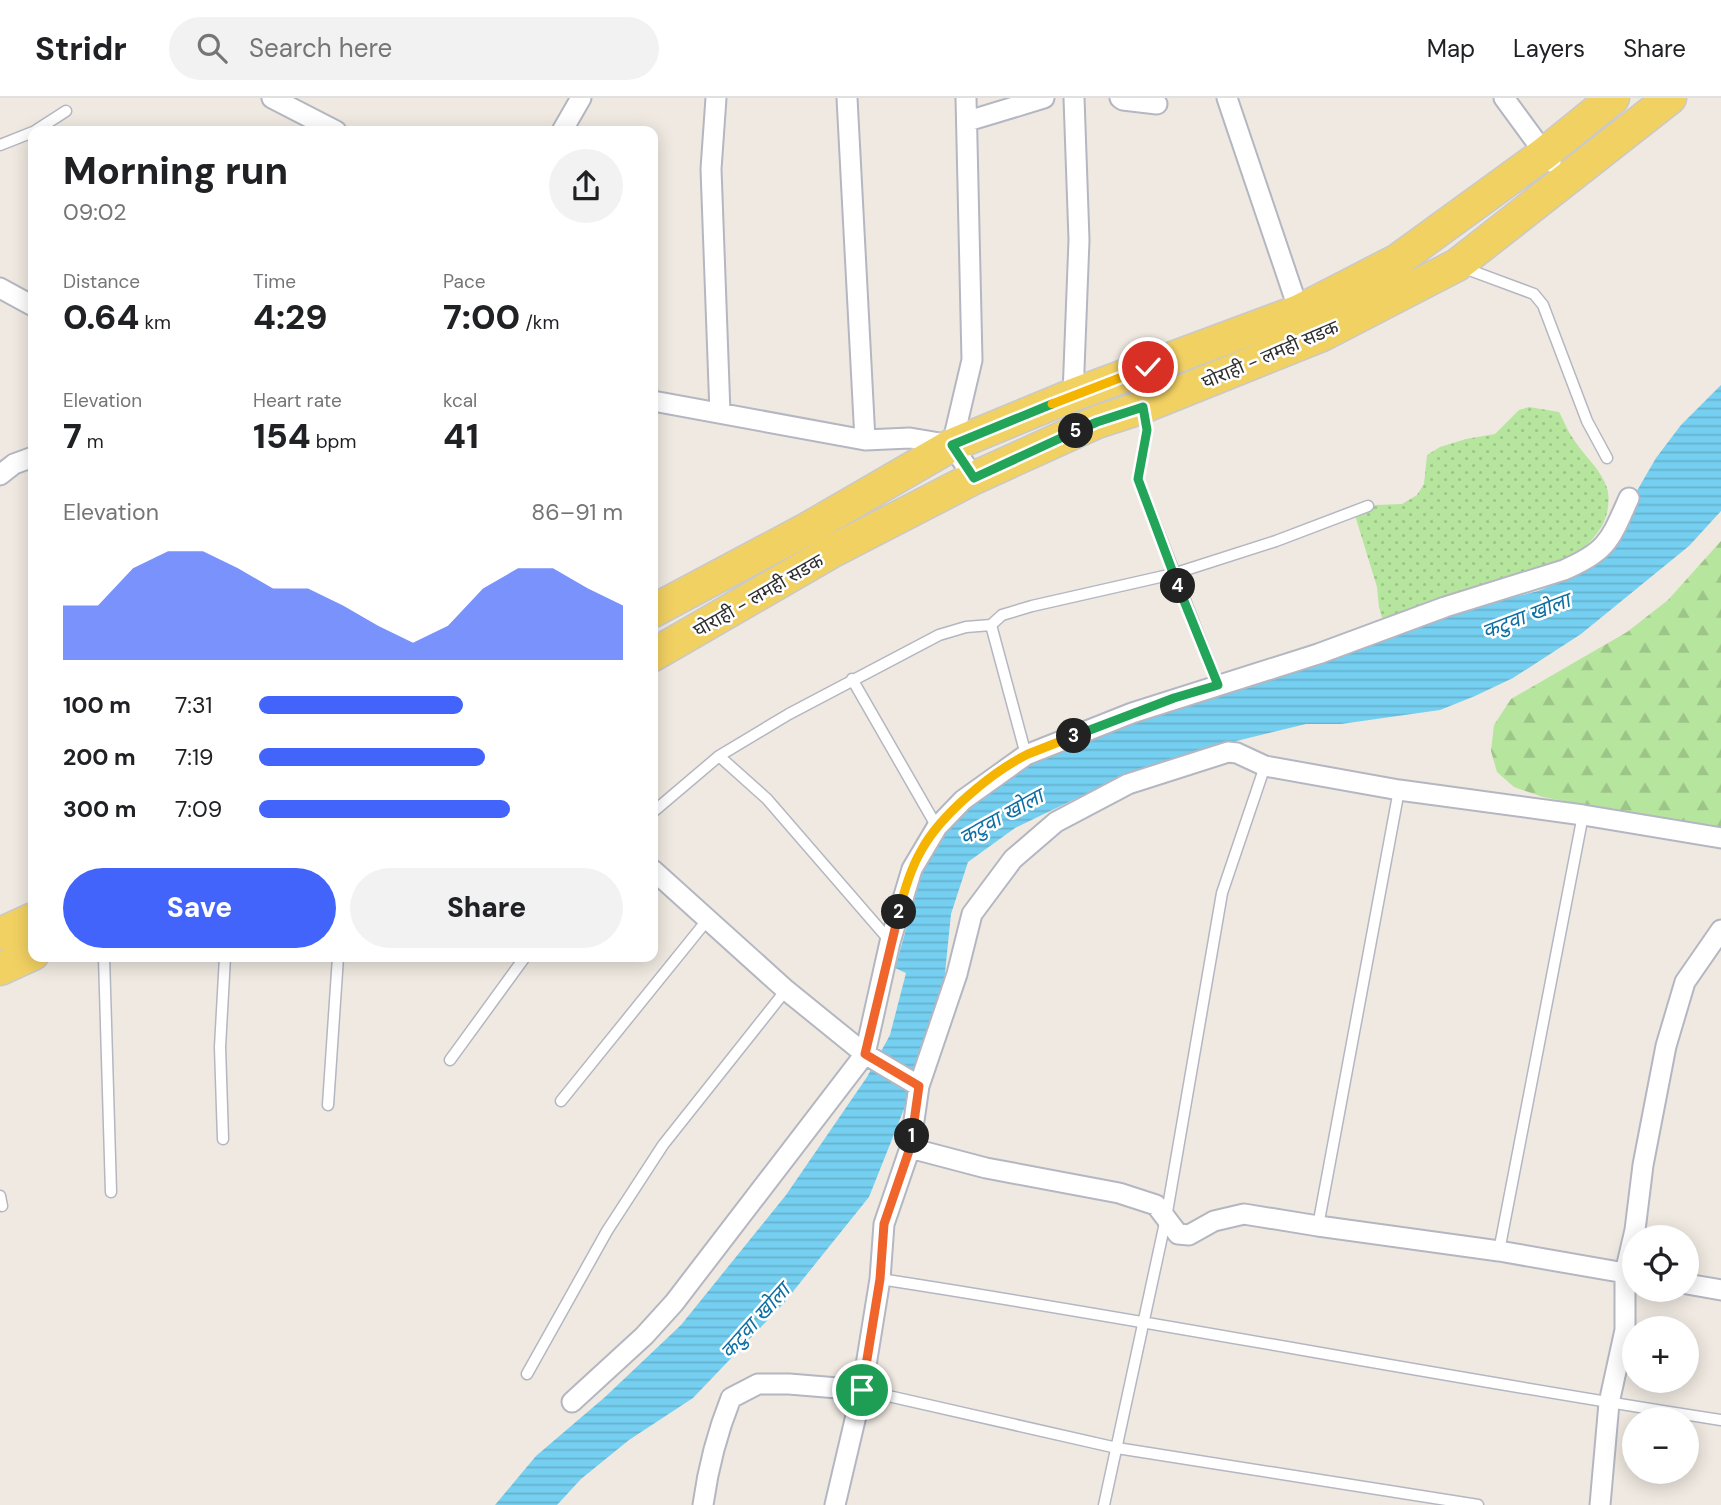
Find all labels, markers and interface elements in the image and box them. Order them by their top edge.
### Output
search box [169,17,659,80]
text: Stridr [35,27,127,70]
icon: search [193,29,231,67]
text: Search here [249,31,392,65]
text: Map [1427,33,1475,64]
text: Layers [1513,33,1585,64]
text: Share [1623,33,1686,64]
text: Morning run [63,146,288,196]
button: share [549,149,623,223]
text: 09:02 [63,197,127,227]
text: Distance [63,269,140,294]
text: Time [253,269,296,294]
text: Pace [443,269,486,294]
text: 0.64 [63,294,139,340]
text: 4:29 [253,294,327,340]
text: 7:00 [443,294,520,340]
text: km [139,310,171,335]
text: /km [520,310,559,335]
street label: घोराही - लमही सडक [1198,314,1343,395]
pin [1118,337,1178,397]
icon: check [1129,348,1167,386]
text: Elevation [63,388,142,413]
text: Heart rate [253,388,342,413]
text: kcal [443,388,477,413]
text: 7 [63,413,82,459]
text: 154 [253,413,311,459]
text: 41 [443,413,479,459]
pin: 5 [1058,414,1094,448]
text: 5 [1070,418,1081,443]
text: m [82,429,104,454]
text: bpm [311,429,356,454]
text: Elevation [63,497,159,527]
text: 86–91 m [531,497,623,527]
street label: घोराही - लमही सडक [689,548,828,643]
pin: 4 [1160,568,1196,603]
text: 4 [1171,573,1184,598]
water label: कटुवा खोला [1478,585,1577,646]
text: 100 m [63,690,131,720]
text: 7:31 [175,690,212,720]
pin: 3 [1056,718,1092,754]
text: 3 [1068,723,1079,748]
text: 200 m [63,742,136,772]
text: 7:19 [175,742,214,772]
water label: कटुवा खोला [954,781,1051,852]
text: 300 m [63,794,136,824]
text: 7:09 [175,794,222,824]
button: Save [63,868,336,948]
button: Share [350,868,623,948]
pin: 2 [881,894,916,930]
text: 2 [893,899,904,924]
pin: 1 [894,1118,930,1154]
text: 1 [908,1123,915,1148]
map controls [1622,1225,1699,1484]
button: locate [1622,1225,1699,1302]
water label: कटुवा खोला [714,1275,799,1365]
button: + [1622,1316,1699,1393]
pin [832,1360,892,1420]
icon: arrive [843,1371,881,1409]
button: − [1622,1407,1699,1484]

